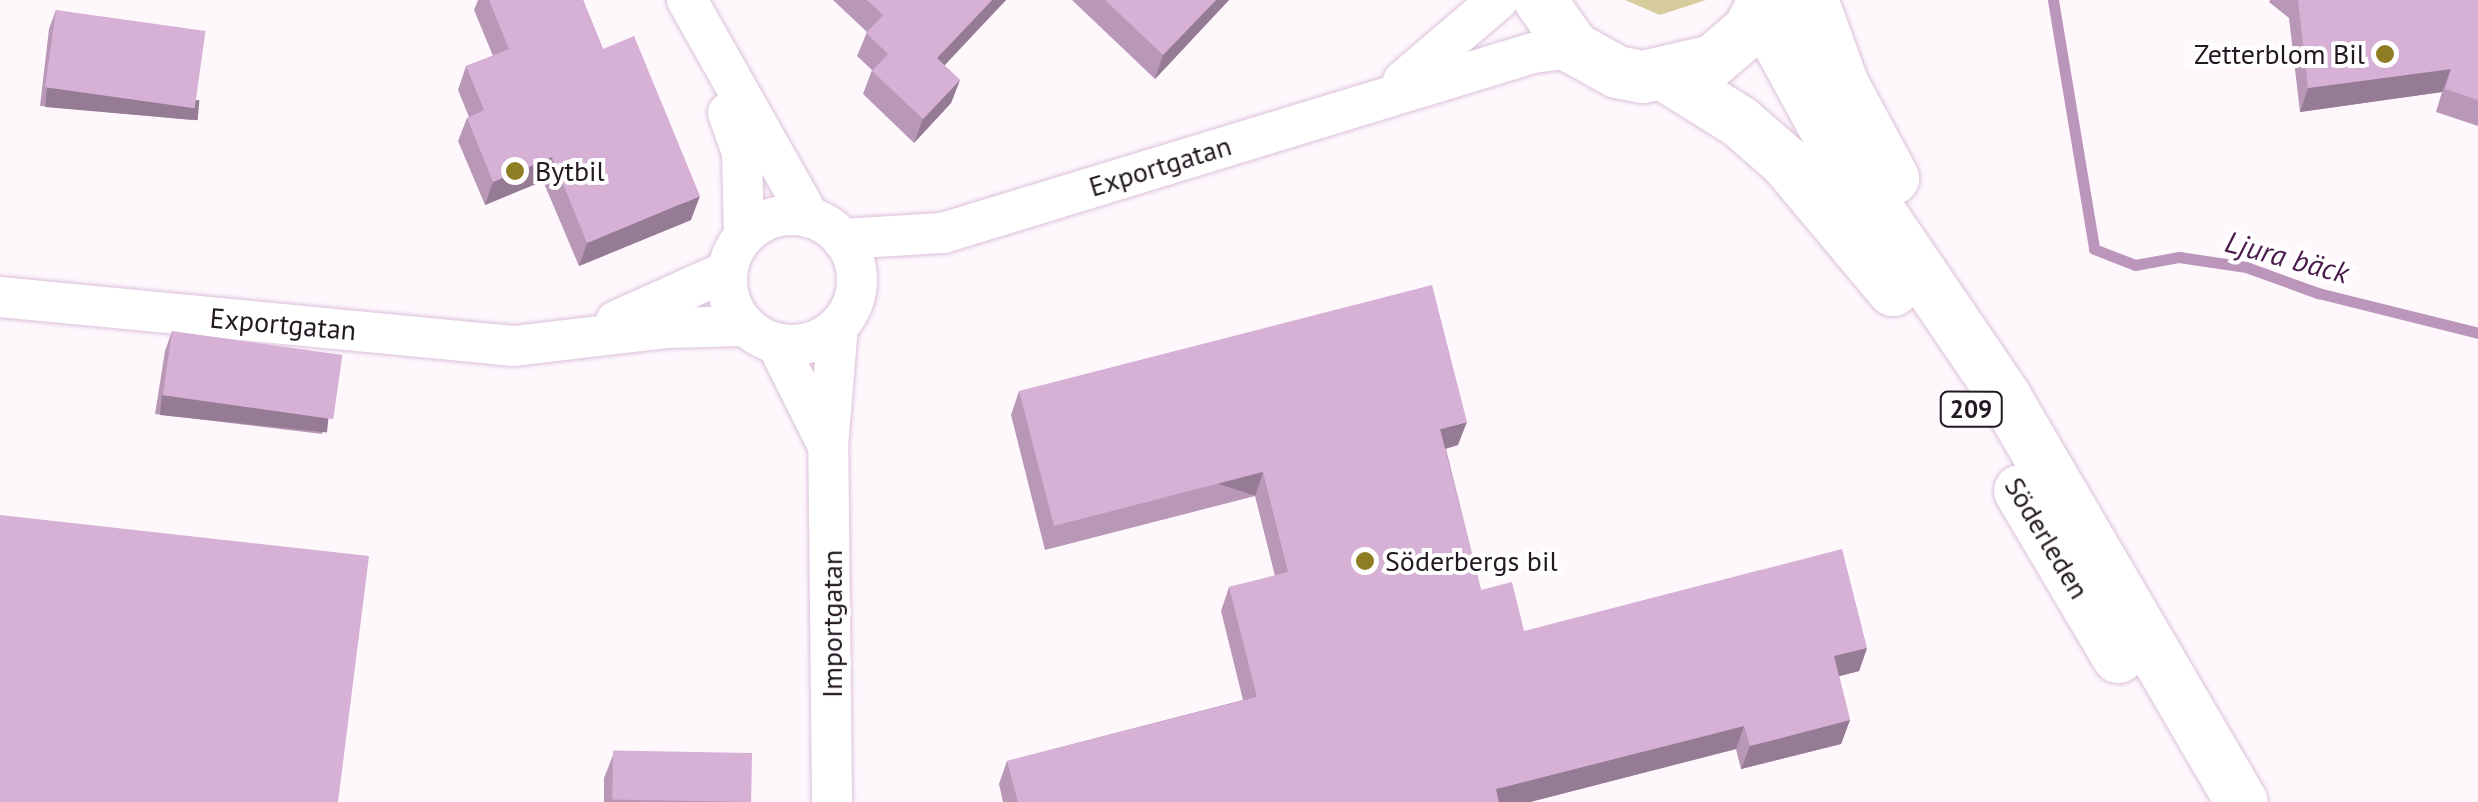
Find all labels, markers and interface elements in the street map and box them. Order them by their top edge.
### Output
place label: Zetterblom Bil [2194,37,2365,71]
marker: Zetterblom Bil [2374,43,2396,65]
street label: Exportgatan [1085,128,1235,204]
place label: Bytbil [535,154,605,188]
marker: Bytbil [504,160,526,182]
water label: Ljura bäck [2221,223,2353,291]
street label: Exportgatan [208,301,358,347]
road number: 209 [1938,389,2004,429]
street label: Söderleden [1998,471,2096,605]
place label: Söderbergs bil [1385,544,1558,578]
street label: Importgatan [815,550,849,698]
marker: Söderbergs bil [1354,550,1376,572]

